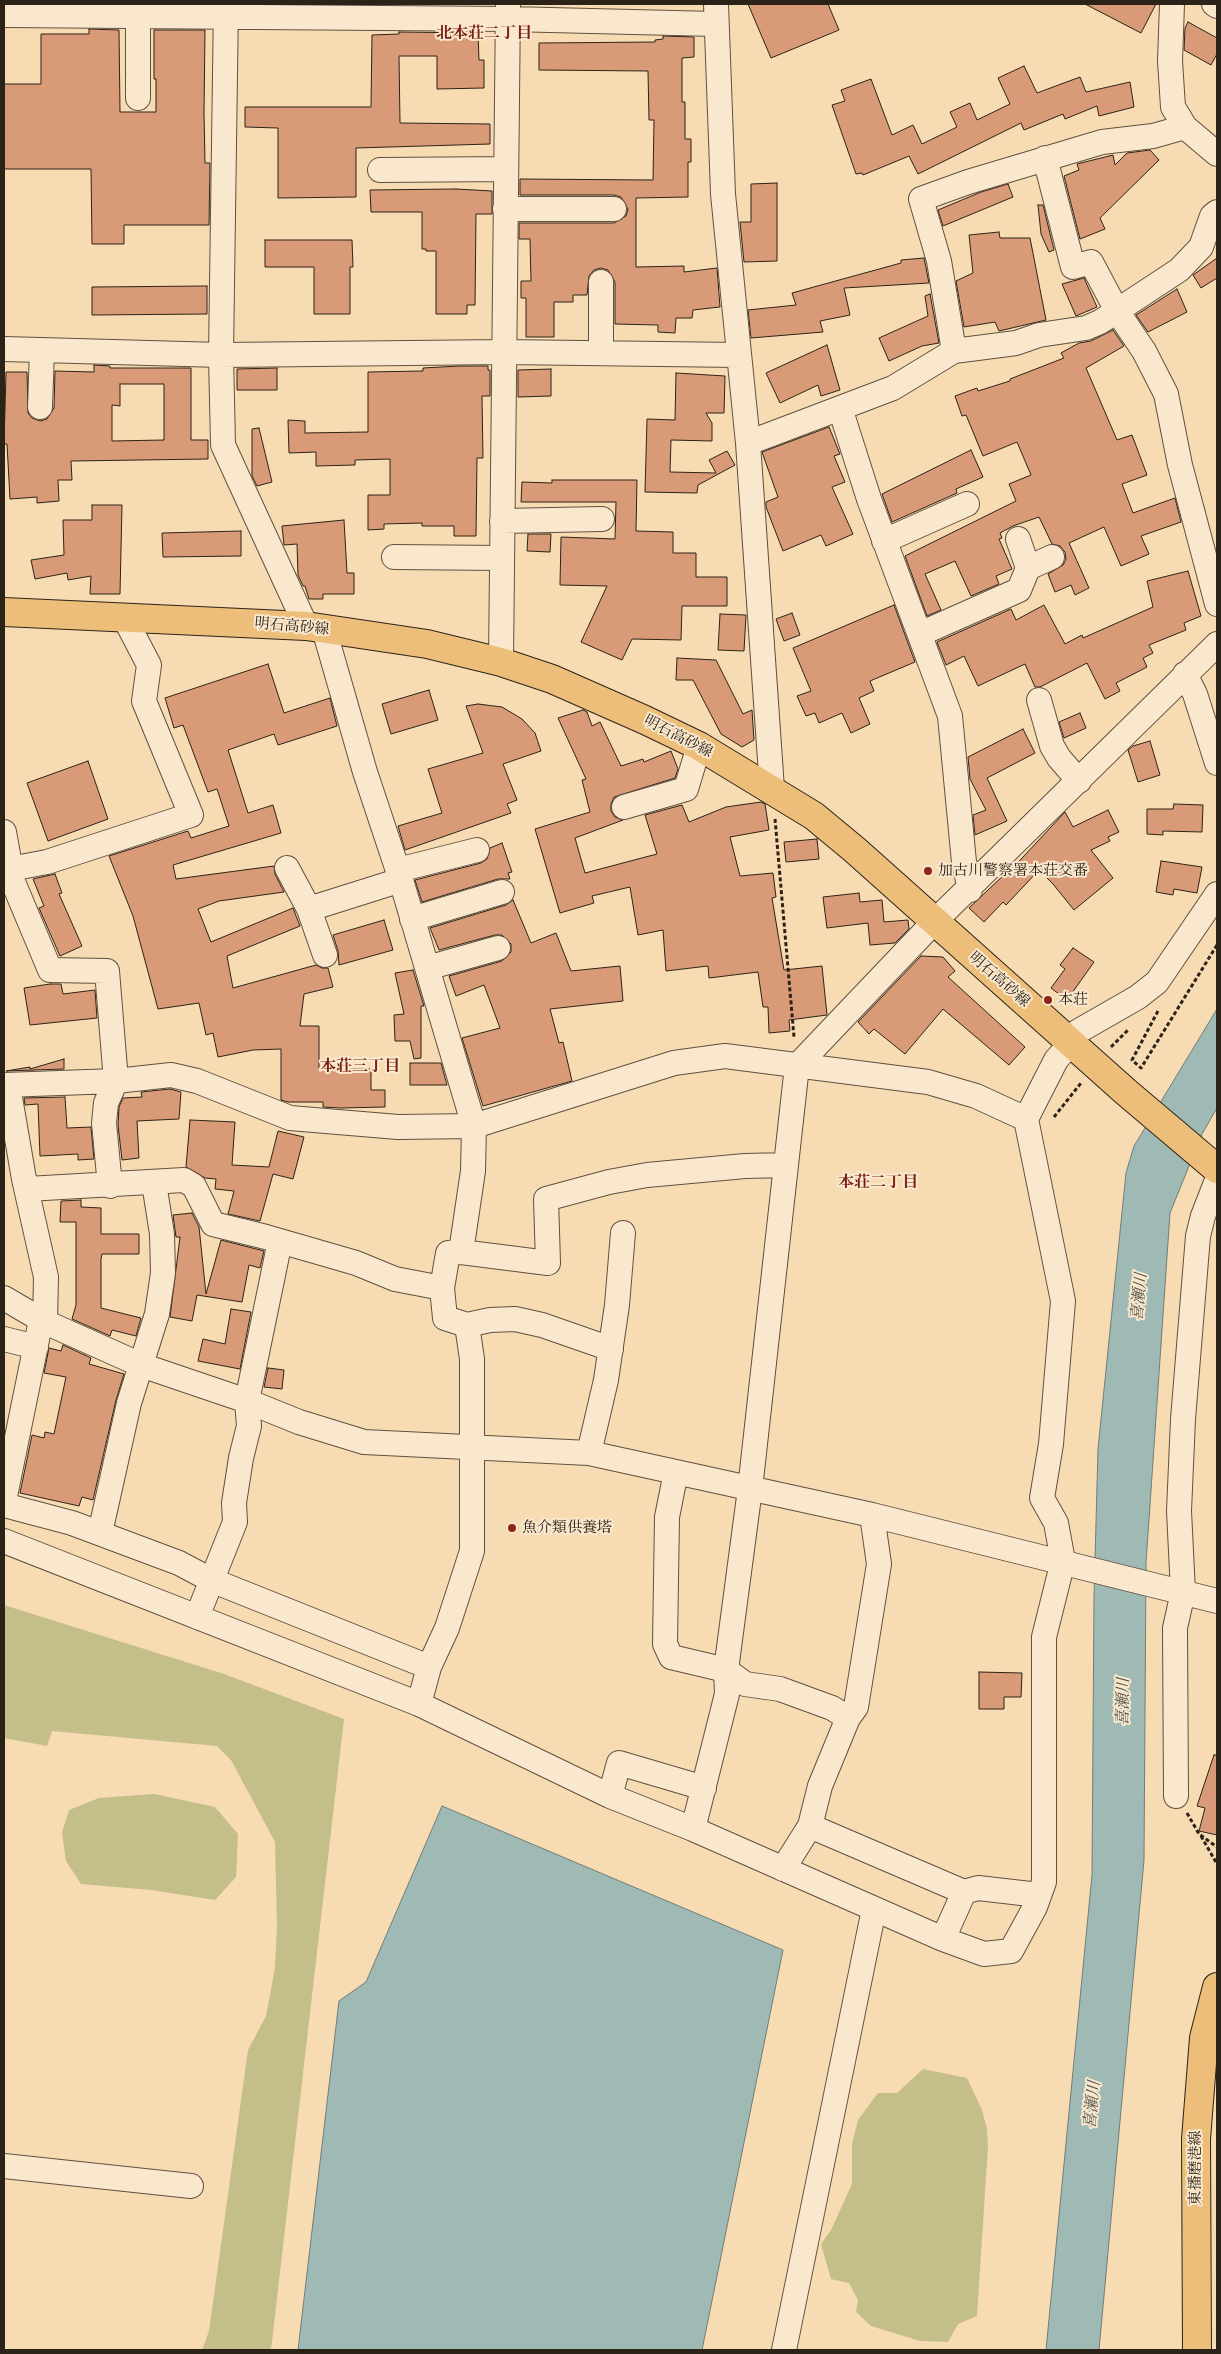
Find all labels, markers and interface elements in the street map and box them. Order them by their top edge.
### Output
district label: 北本荘二丁目 [436,24,532,44]
street label: 明石高砂線 [254,615,330,639]
street label: 明石高砂線 [641,712,715,762]
place label: 加古川警察署本荘交番 [938,862,1088,880]
marker: 加古川警察署本荘交番 [922,865,934,877]
street label: 明石高砂線 [965,949,1033,1011]
place label: 本荘 [1058,991,1088,1009]
marker: 本荘 [1042,994,1054,1006]
district label: 本荘三丁目 [320,1057,400,1077]
district label: 本荘二丁目 [838,1173,918,1193]
water label: 喜瀬川 [1128,1272,1152,1322]
place label: 魚介類供養塔 [522,1519,612,1537]
marker: 魚介類供養塔 [506,1522,518,1534]
water label: 喜瀬川 [1114,1678,1134,1726]
water label: 喜瀬川 [1081,2080,1105,2130]
street label: 東播磨港線 [1187,2131,1205,2205]

